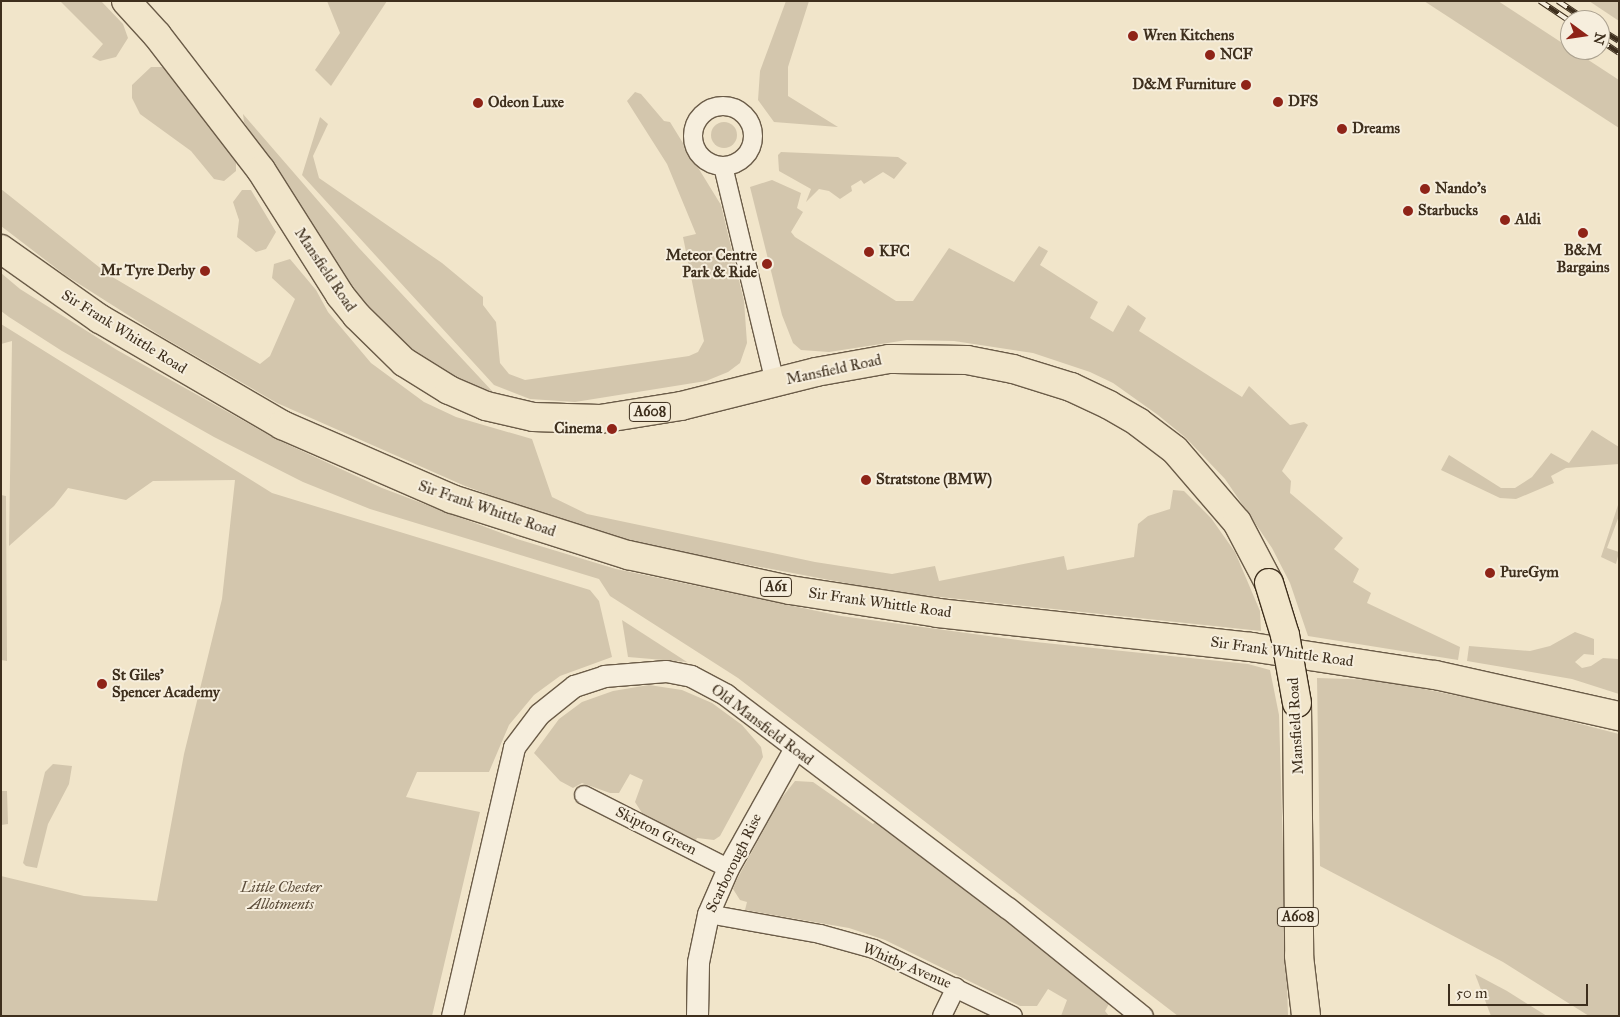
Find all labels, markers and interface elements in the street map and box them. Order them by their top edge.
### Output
north arrow [1560,10,1610,60]
place label: Wren Kitchens [1143,27,1234,45]
marker: Wren Kitchens [1127,30,1139,42]
text: N [1589,31,1609,46]
place label: NCF [1220,46,1253,64]
marker: NCF [1204,49,1216,61]
place label: D&M Furniture [1132,76,1236,94]
marker: D&M Furniture [1240,79,1252,91]
place label: DFS [1288,93,1318,111]
place label: Odeon Luxe [488,94,564,112]
marker: DFS [1272,96,1284,108]
marker: Odeon Luxe [472,97,484,109]
place label: Dreams [1352,120,1400,138]
marker: Dreams [1336,123,1348,135]
place label: Nando's [1435,180,1486,198]
marker: Nando's [1419,183,1431,195]
place label: Starbucks [1418,202,1478,220]
marker: Starbucks [1402,205,1414,217]
place label: Aldi [1515,211,1541,229]
marker: Aldi [1499,214,1511,226]
street label: Mansfield Road [290,225,360,315]
marker: B&M Bargains [1577,227,1589,239]
place label: B&M Bargains [1557,241,1609,276]
place label: KFC [879,243,910,261]
place label: Meteor Centre Park & Ride [666,246,757,281]
marker: KFC [863,246,875,258]
marker: Meteor Centre Park & Ride [761,258,773,270]
place label: Mr Tyre Derby [101,262,195,280]
marker: Mr Tyre Derby [199,265,211,277]
street label: Sir Frank Whittle Road [58,286,190,378]
street label: Mansfield Road [785,351,883,389]
road number: A608 [629,401,671,424]
place label: Cinema [554,420,602,438]
marker: Cinema [606,423,618,435]
place label: Stratstone (BMW) [876,471,992,489]
marker: Stratstone (BMW) [860,474,872,486]
street label: Sir Frank Whittle Road [416,477,558,541]
place label: PureGym [1500,564,1559,582]
marker: PureGym [1484,567,1496,579]
road number: A61 [760,576,792,598]
street label: Sir Frank Whittle Road [807,584,953,622]
street label: Sir Frank Whittle Road [1209,633,1355,671]
place label: St Giles' Spencer Academy [112,666,220,701]
street label: Mansfield Road [1284,677,1308,775]
marker: St Giles' Spencer Academy [96,678,108,690]
street label: Old Mansfield Road [707,681,817,769]
street label: Skipton Green [612,803,700,859]
street label: Scarborough Rise [702,811,766,915]
park label: Little Chester Allotments [241,878,321,913]
road number: A608 [1277,906,1319,929]
street label: Whitby Avenue [860,939,954,993]
scale bar [1450,974,1590,1006]
text: 50 m [1456,984,1488,1002]

